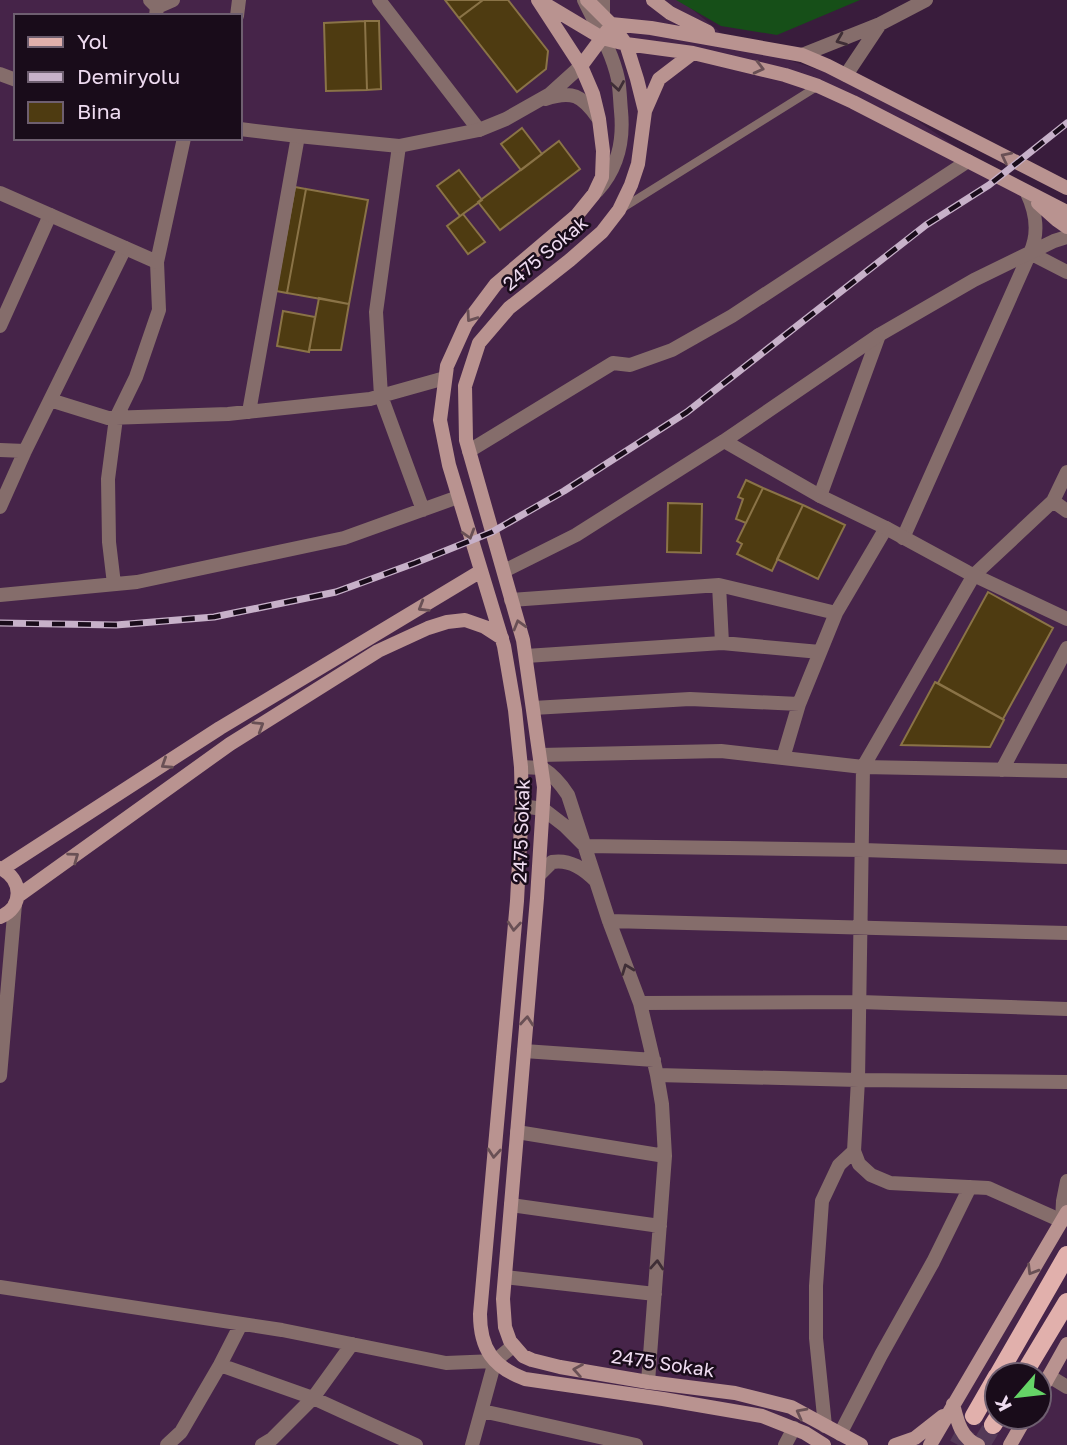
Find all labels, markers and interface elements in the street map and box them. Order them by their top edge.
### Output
legend [14,14,242,140]
text: Yol [77,28,108,54]
one-way arrow [836,31,848,45]
one-way arrow [753,60,765,74]
text: Demiryolu [77,63,180,89]
one-way arrow [610,80,625,92]
text: Bina [77,98,121,124]
one-way arrow [1001,152,1013,166]
street label: 2475 Sokak [497,210,592,295]
one-way arrow [467,309,479,322]
one-way arrow [461,528,476,540]
one-way arrow [417,598,430,611]
one-way arrow [512,619,527,631]
one-way arrow [252,721,265,734]
one-way arrow [161,755,174,768]
street label: 2475 Sokak [507,778,534,883]
one-way arrow [66,853,79,865]
one-way arrow [507,921,522,932]
one-way arrow [622,963,636,975]
one-way arrow [519,1015,534,1026]
one-way arrow [487,1148,502,1159]
one-way arrow [649,1259,664,1270]
one-way arrow [1027,1263,1040,1276]
street label: 2475 Sokak [610,1344,716,1381]
north arrow [983,1361,1053,1431]
one-way arrow [572,1363,584,1378]
text: K [989,1393,1016,1416]
one-way arrow [795,1407,808,1421]

